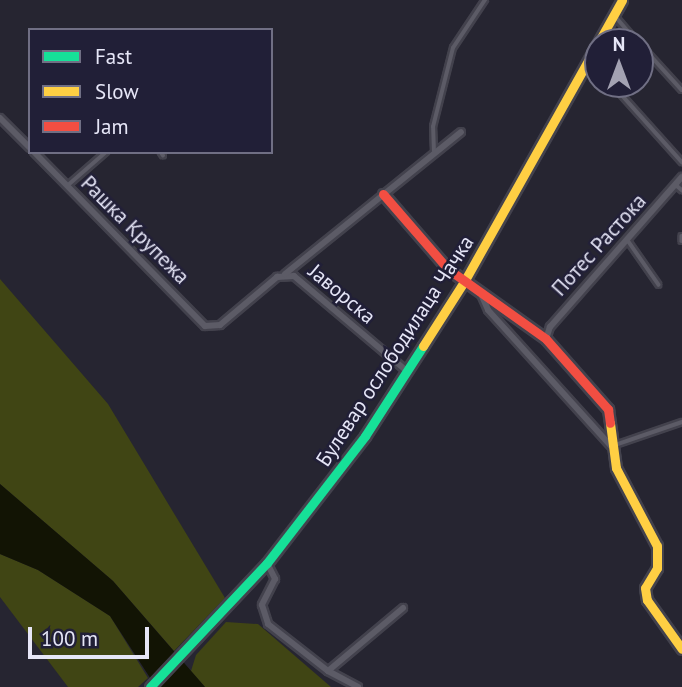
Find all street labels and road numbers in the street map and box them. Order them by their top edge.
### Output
street label: Рашка Крупежа [76,171,194,289]
street label: Потес Растока [547,189,651,301]
street label: Булевар ослободилаца Чачка [311,231,479,471]
street label: Јаворска [303,259,381,329]

